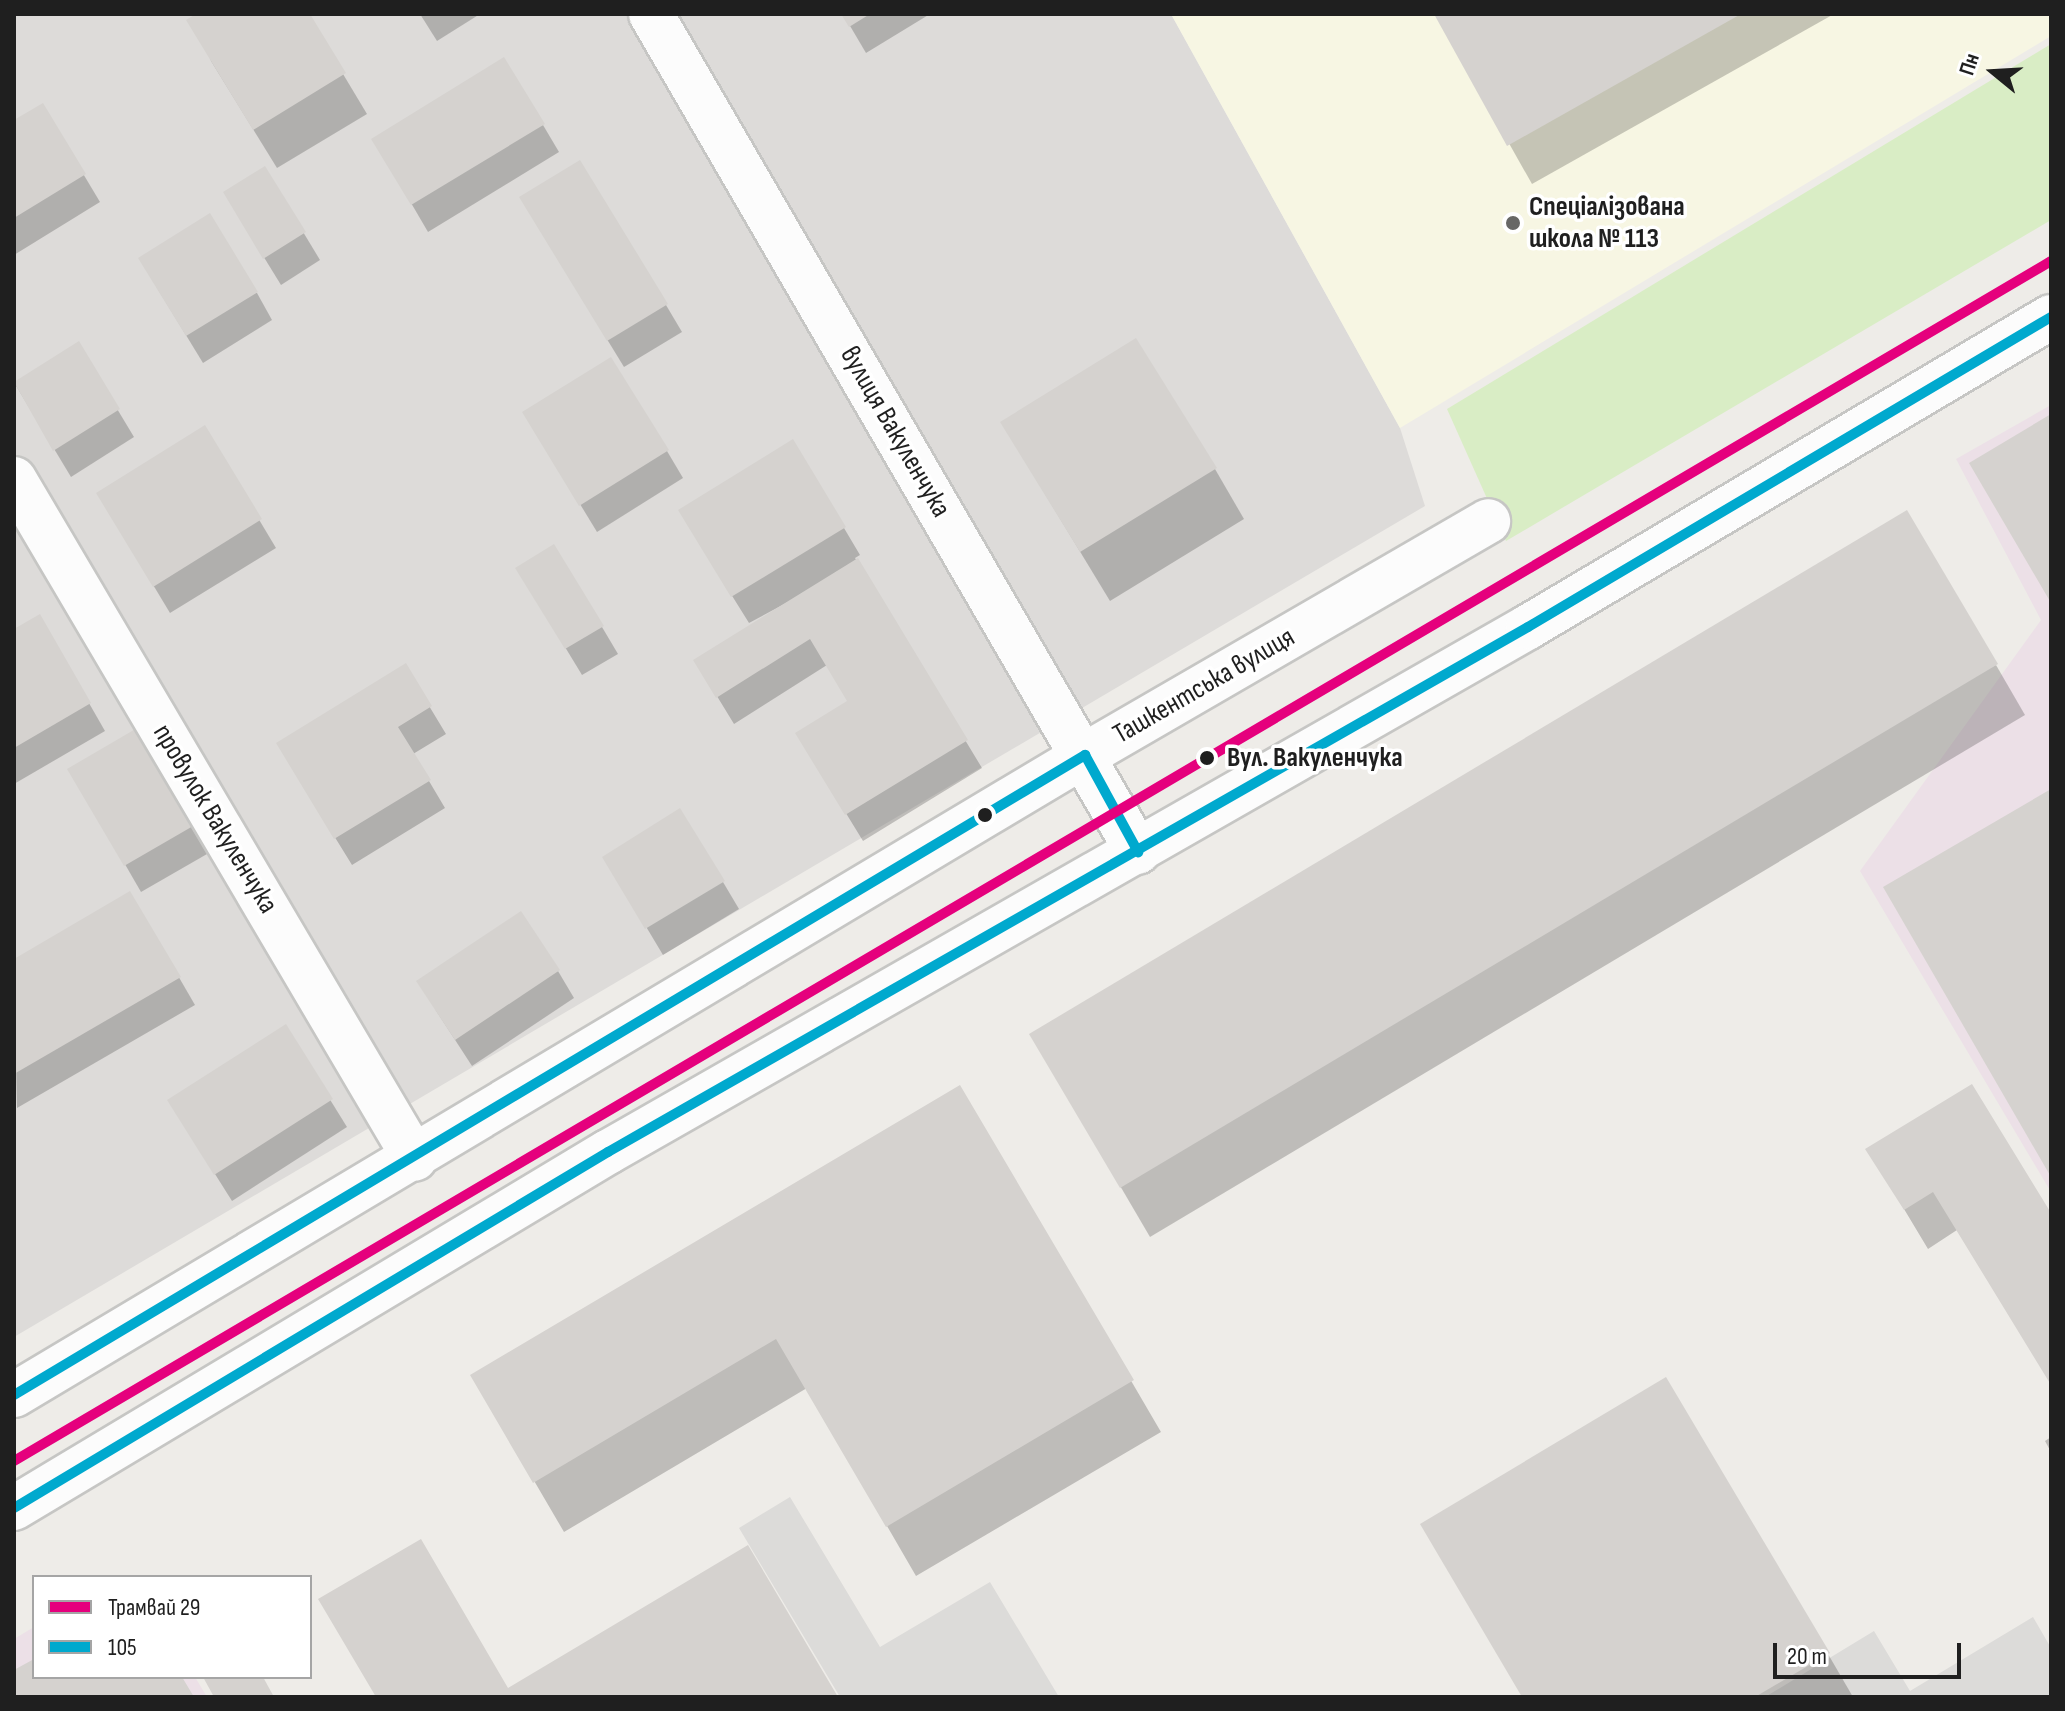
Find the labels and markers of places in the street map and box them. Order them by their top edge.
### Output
place label: Спеціалізована школа № 113 [1529,190,1685,256]
marker: Спеціалізована школа № 113 [1504,214,1522,232]
place label: Вул. Вакуленчука [1227,741,1403,775]
marker: Вул. Вакуленчука [1194,745,1220,771]
unlabelled marker [977,807,993,823]

